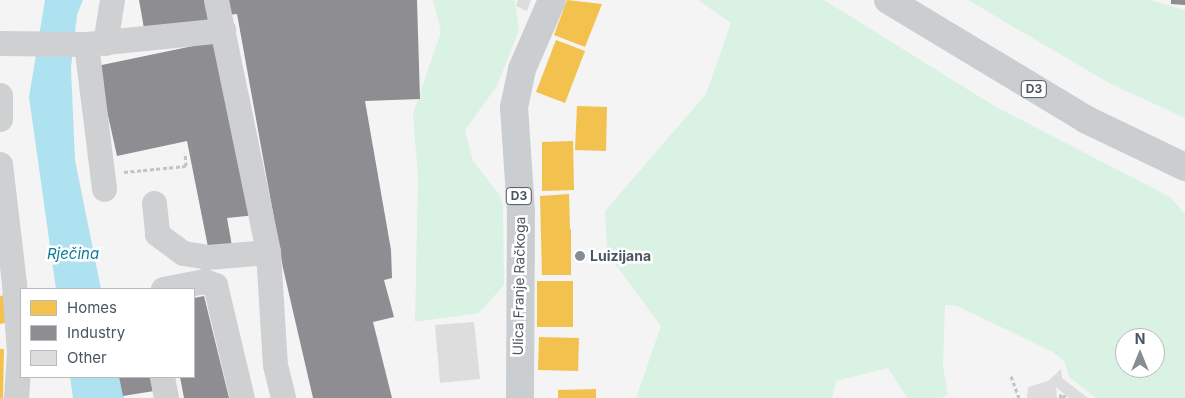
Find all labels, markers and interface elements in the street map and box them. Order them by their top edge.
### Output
road number: D3 [1020,80,1048,98]
road number: D3 [505,187,533,206]
street label: Ulica Franje Račkoga [509,216,529,356]
water label: Rječina [47,245,99,263]
place label: Luizijana [590,248,651,264]
marker: Luizijana [574,250,586,262]
legend [20,288,195,378]
text: Homes [67,298,117,317]
text: Industry [67,323,125,342]
north arrow [1115,328,1165,378]
text: N [1135,330,1145,347]
text: Other [67,348,107,367]

